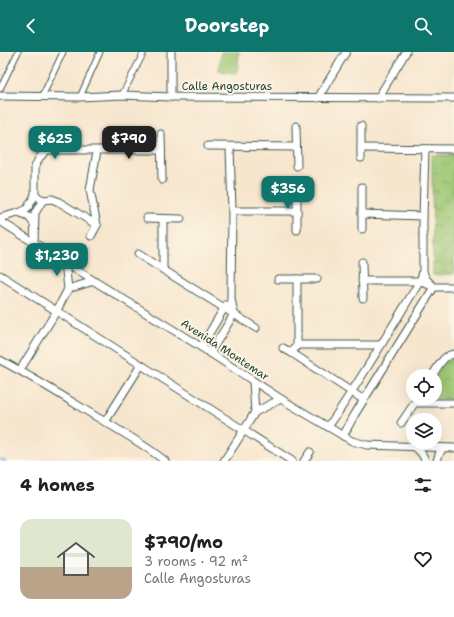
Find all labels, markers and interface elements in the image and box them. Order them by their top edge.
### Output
text: Doorstep [185,14,269,38]
icon: back [20,15,42,37]
icon: search [412,15,434,37]
street label: Calle Angosturas [182,79,272,94]
pin: $625 [31,126,79,160]
pin: $790 [105,126,153,160]
text: $625 [38,130,72,147]
text: $790 [111,130,147,147]
pin: $356 [264,176,312,210]
text: $356 [270,180,306,197]
pin: $1,230 [24,243,90,277]
text: $1,230 [35,247,79,264]
street label: Avenida Montemar [178,316,272,384]
map controls [406,369,442,449]
button: locate [406,369,442,405]
button: layers [406,413,442,449]
text: 4 homes [20,474,95,496]
icon: filters [412,474,434,496]
text: $790/mo [144,531,223,553]
icon: home [52,535,100,583]
icon: heart [412,548,434,570]
text: 3 rooms · 92 m² [144,553,248,570]
text: Calle Angosturas [144,570,251,587]

